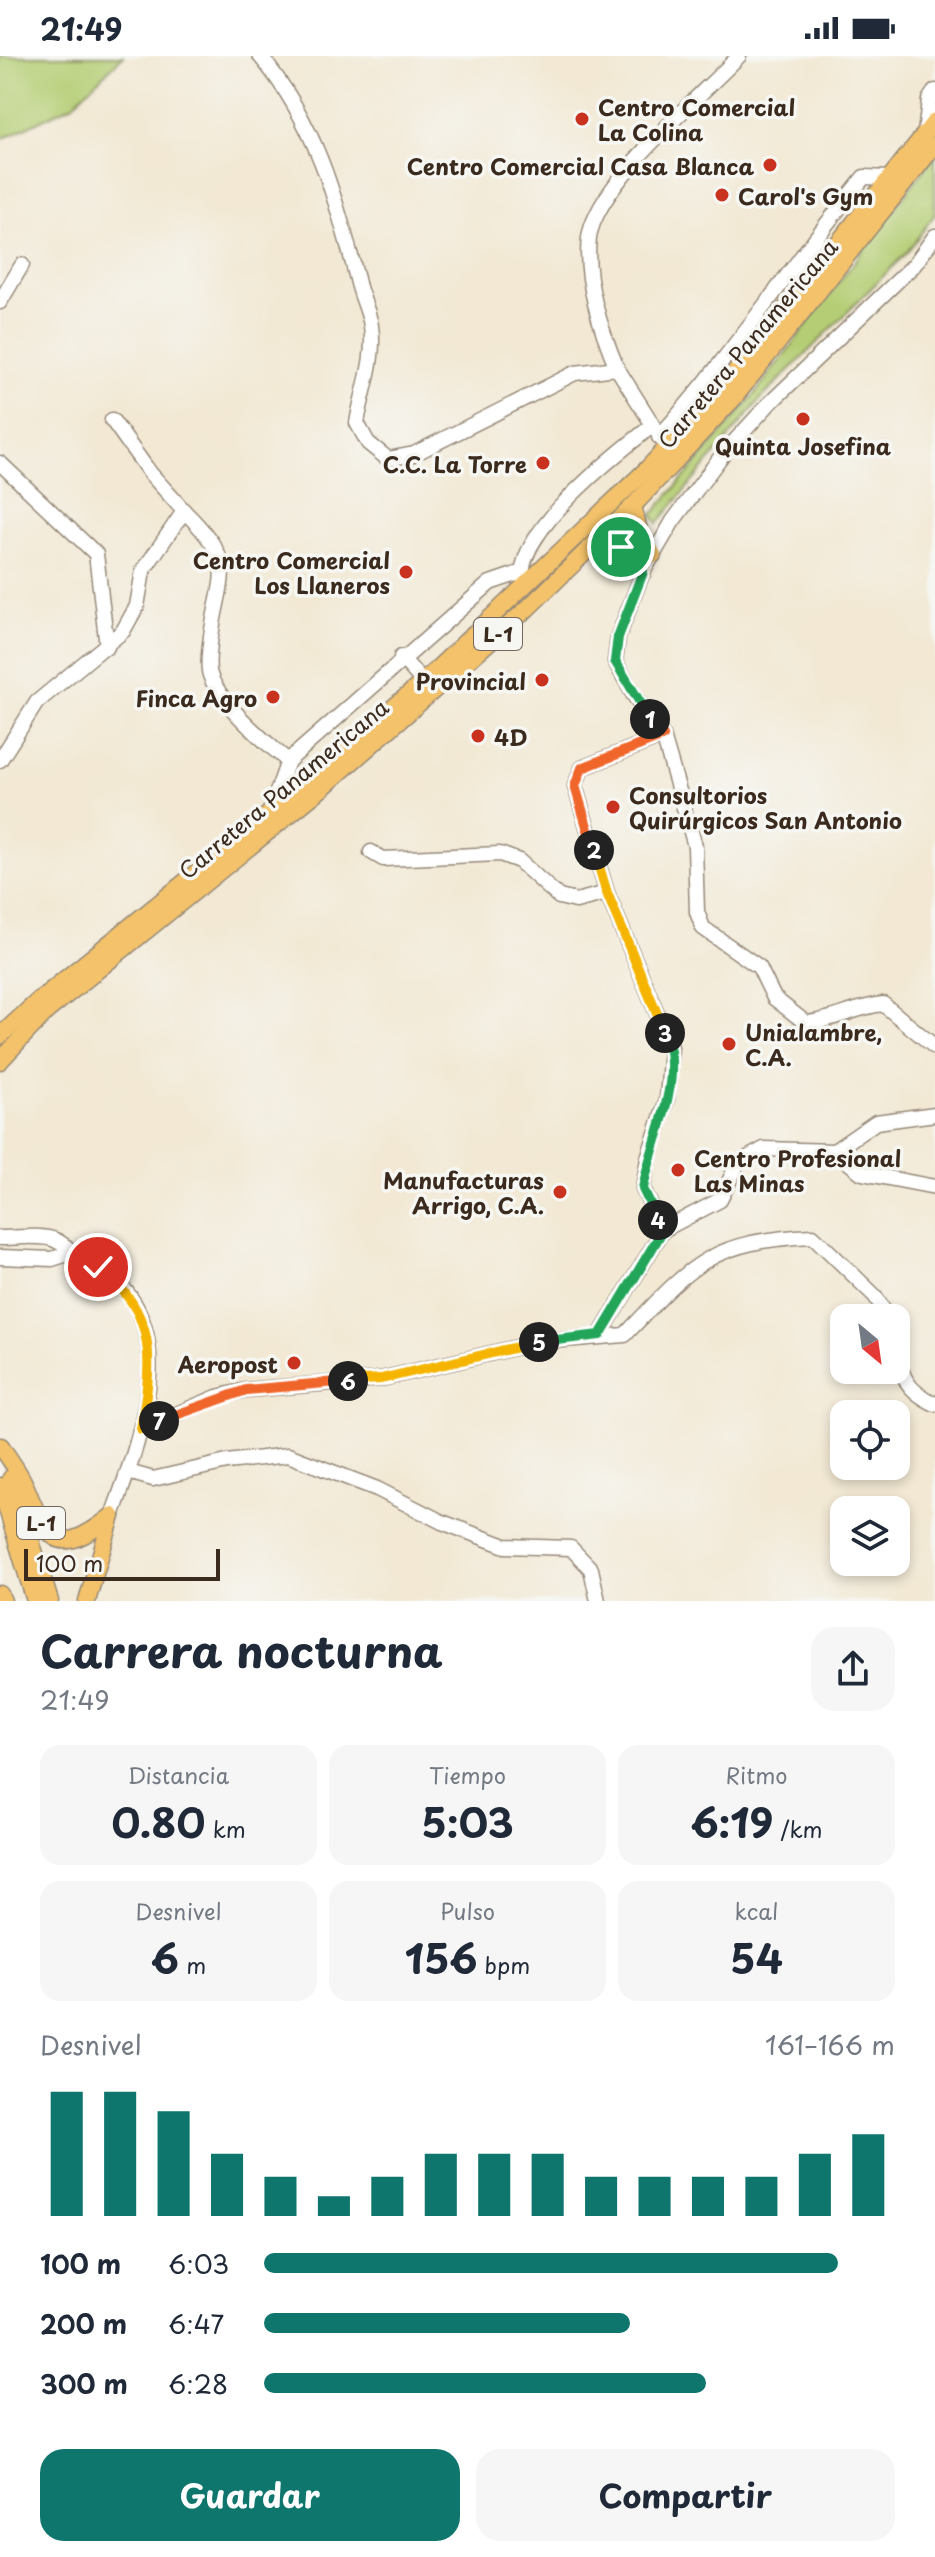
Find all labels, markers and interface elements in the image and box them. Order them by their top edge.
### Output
text: 21:49 [40,6,122,51]
place label: Centro Comercial La Colina [598,90,795,148]
marker: Centro Comercial La Colina [573,110,591,128]
place label: Centro Comercial Casa Blanca [407,149,754,182]
marker: Centro Comercial Casa Blanca [761,156,779,174]
place label: Carol's Gym [738,179,873,212]
marker: Carol's Gym [713,186,731,204]
street label: Carretera Panamericana [649,231,845,455]
marker: Quinta Josefina [794,410,812,428]
place label: Quinta Josefina [715,429,892,462]
place label: C.C. La Torre [383,447,527,480]
marker: C.C. La Torre [534,454,552,472]
pin [587,513,655,581]
icon: arrive [599,525,643,569]
place label: Centro Comercial Los Llaneros [193,543,390,601]
marker: Centro Comercial Los Llaneros [397,563,415,581]
road number: L-1 [474,618,522,650]
place label: Provincial [416,664,526,697]
marker: Provincial [533,671,551,689]
place label: Finca Agro [135,681,257,714]
marker: Finca Agro [264,688,282,706]
street label: Carretera Panamericana [171,690,395,886]
pin: 1 [630,699,670,739]
text: 1 [645,702,655,735]
place label: 4D [494,720,528,753]
marker: 4D [469,727,487,745]
place label: Consultorios Quirúrgicos San Antonio [629,778,902,836]
marker: Consultorios Quirúrgicos San Antonio [604,798,622,816]
pin: 2 [574,830,614,870]
text: 2 [586,833,602,866]
pin: 3 [645,1013,685,1053]
place label: Unialambre, C.A. [745,1015,882,1073]
text: 3 [658,1016,672,1049]
marker: Unialambre, C.A. [720,1035,738,1053]
place label: Centro Profesional Las Minas [694,1141,901,1199]
marker: Centro Profesional Las Minas [669,1161,687,1179]
place label: Manufacturas Arrigo, C.A. [383,1163,544,1221]
marker: Manufacturas Arrigo, C.A. [551,1183,569,1201]
pin: 4 [638,1200,678,1240]
text: 4 [651,1203,665,1236]
pin [64,1233,132,1301]
icon: check [76,1245,120,1289]
north arrow [830,1304,910,1384]
map controls [830,1304,910,1576]
pin: 5 [519,1322,559,1362]
text: 5 [532,1325,546,1358]
place label: Aeropost [177,1347,278,1380]
marker: Aeropost [285,1354,303,1372]
pin: 6 [328,1361,368,1401]
text: 6 [340,1364,356,1397]
button: locate [830,1400,910,1480]
pin: 7 [139,1401,179,1441]
text: 7 [153,1404,165,1437]
button: layers [830,1496,910,1576]
road number: L-1 [17,1507,65,1539]
scale bar [24,1545,220,1581]
text: 100 m [36,1546,103,1579]
text: Carrera nocturna [40,1617,443,1683]
button: share [811,1627,895,1711]
text: 21:49 [40,1680,109,1719]
text: Distancia [128,1758,229,1791]
text: Tiempo [429,1758,506,1791]
text: Ritmo [725,1758,788,1791]
text: 0.80 [111,1791,206,1852]
text: 5:03 [421,1791,514,1852]
text: 6:19 [690,1791,773,1852]
text: km [206,1812,246,1845]
text: /km [773,1812,823,1845]
text: Desnivel [136,1894,221,1927]
text: Pulso [440,1894,495,1927]
text: kcal [735,1894,778,1927]
text: 6 [151,1927,179,1988]
text: 156 [405,1927,477,1988]
text: 54 [730,1927,783,1988]
text: m [179,1948,206,1981]
text: bpm [477,1948,530,1981]
text: Desnivel [40,2025,141,2064]
text: 161–166 m [765,2025,895,2064]
text: 100 m [40,2244,121,2283]
text: 6:03 [168,2244,229,2283]
text: 200 m [40,2304,127,2343]
text: 6:47 [168,2304,224,2343]
text: 300 m [40,2364,128,2403]
text: 6:28 [168,2364,228,2403]
button: Guardar [40,2449,460,2541]
button: Compartir [476,2449,895,2541]

